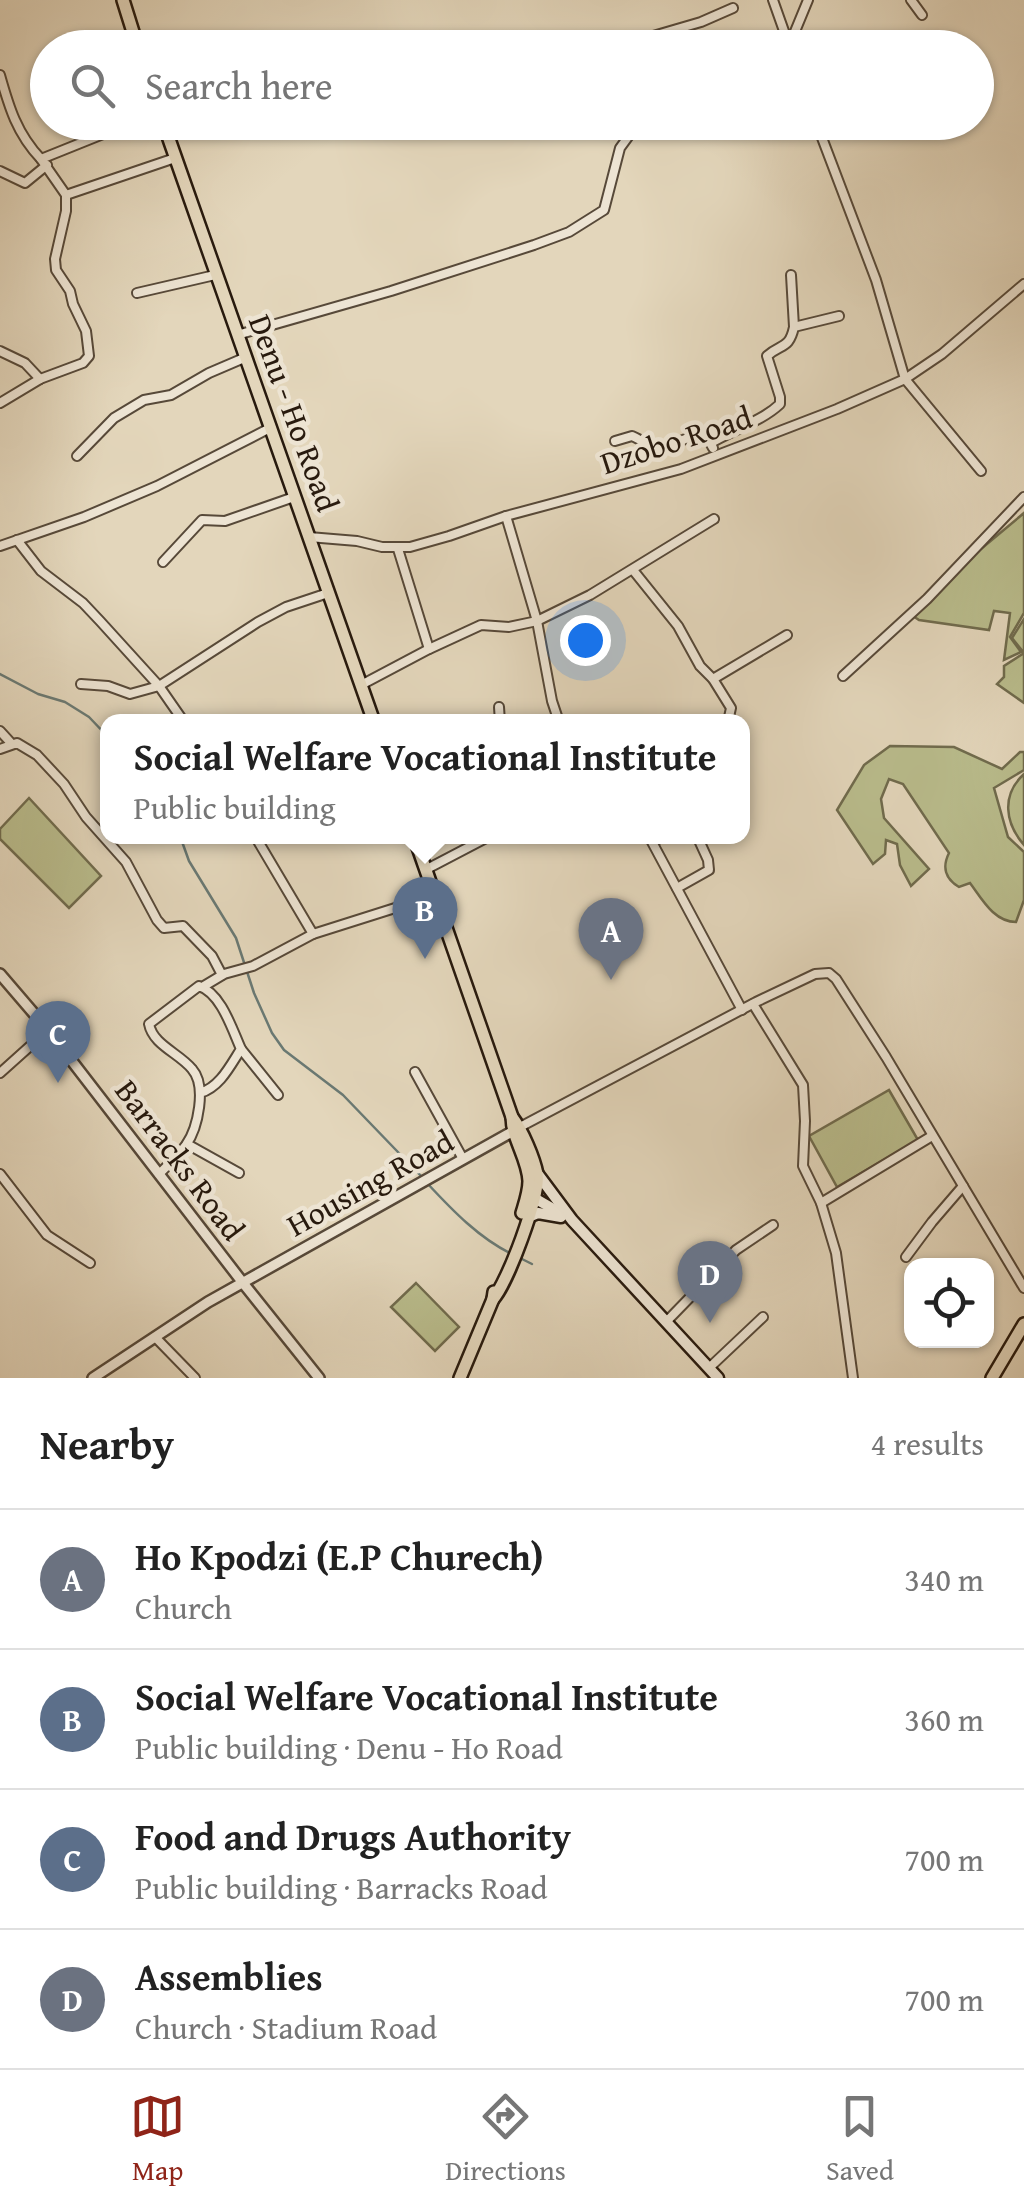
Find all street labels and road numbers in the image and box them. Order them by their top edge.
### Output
street label: Denu - Ho Road [237,308,352,518]
street label: Dzobo Road [594,393,758,486]
street label: Barracks Road [104,1069,257,1250]
street label: Housing Road [278,1117,462,1248]

